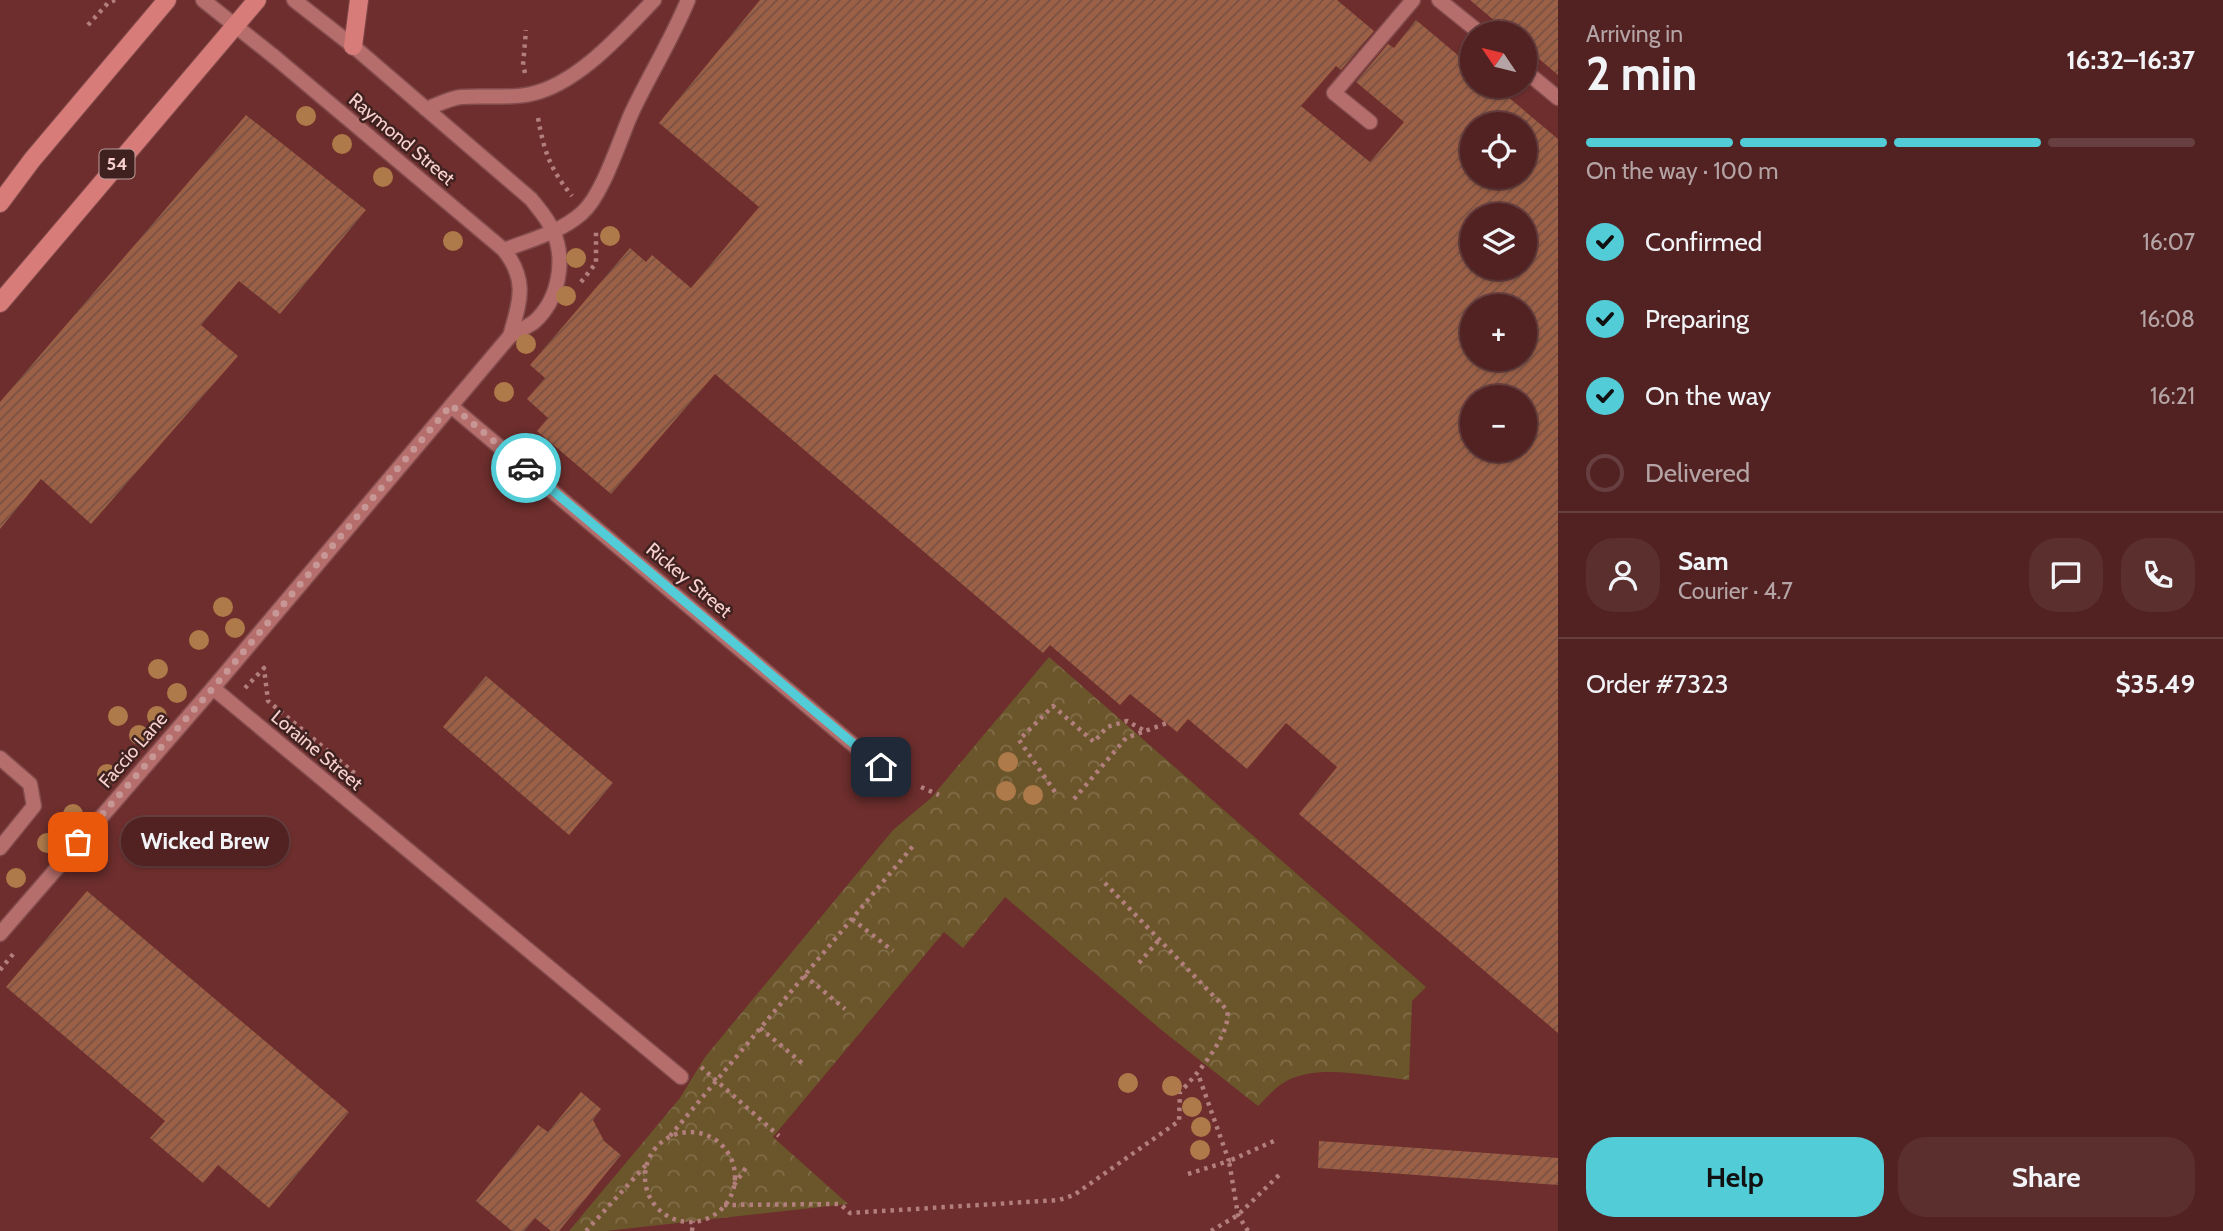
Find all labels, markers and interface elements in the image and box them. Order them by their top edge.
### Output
text: Arriving in [1586,20,1683,48]
north arrow [1460,21,1536,98]
map controls [1460,21,1537,462]
text: 16:32–16:37 [2066,44,2195,76]
text: 2 min [1586,46,1697,102]
street label: Raymond Street [344,88,460,190]
button: locate [1460,112,1537,189]
road number: 54 [100,149,134,178]
text: On the way · 100 m [1586,157,1778,185]
button: layers [1460,203,1537,280]
icon: check [1586,223,1624,261]
text: Confirmed [1645,226,1762,258]
text: 16:07 [2142,228,2195,256]
button: + [1460,294,1537,371]
icon: check [1586,300,1624,338]
text: Preparing [1645,303,1749,335]
text: 16:08 [2140,305,2195,333]
icon: check [1586,377,1624,415]
text: On the way [1645,380,1771,412]
text: 16:21 [2150,382,2195,410]
button: − [1460,385,1537,462]
courier [491,433,561,503]
icon: car [507,449,545,487]
text: Delivered [1645,457,1750,489]
street label: Rickey Street [642,538,737,623]
button: person [1586,538,1660,612]
button: chat [2029,538,2103,612]
button: phone [2121,538,2195,612]
text: Sam [1678,545,1729,577]
text: Courier · 4.7 [1678,577,1793,605]
text: Order #7323 [1586,668,1729,700]
text: $35.49 [2115,668,2195,700]
street label: Loraine Street [267,705,368,795]
street label: Faccio Lane [94,707,172,793]
pin [851,737,911,797]
icon: home [862,748,900,786]
pin [48,812,108,872]
callout: Wicked Brew [120,818,288,866]
icon: bag [59,823,97,861]
text: Wicked Brew [140,827,270,855]
button: Help [1586,1137,1884,1217]
button: Share [1898,1137,2195,1217]

